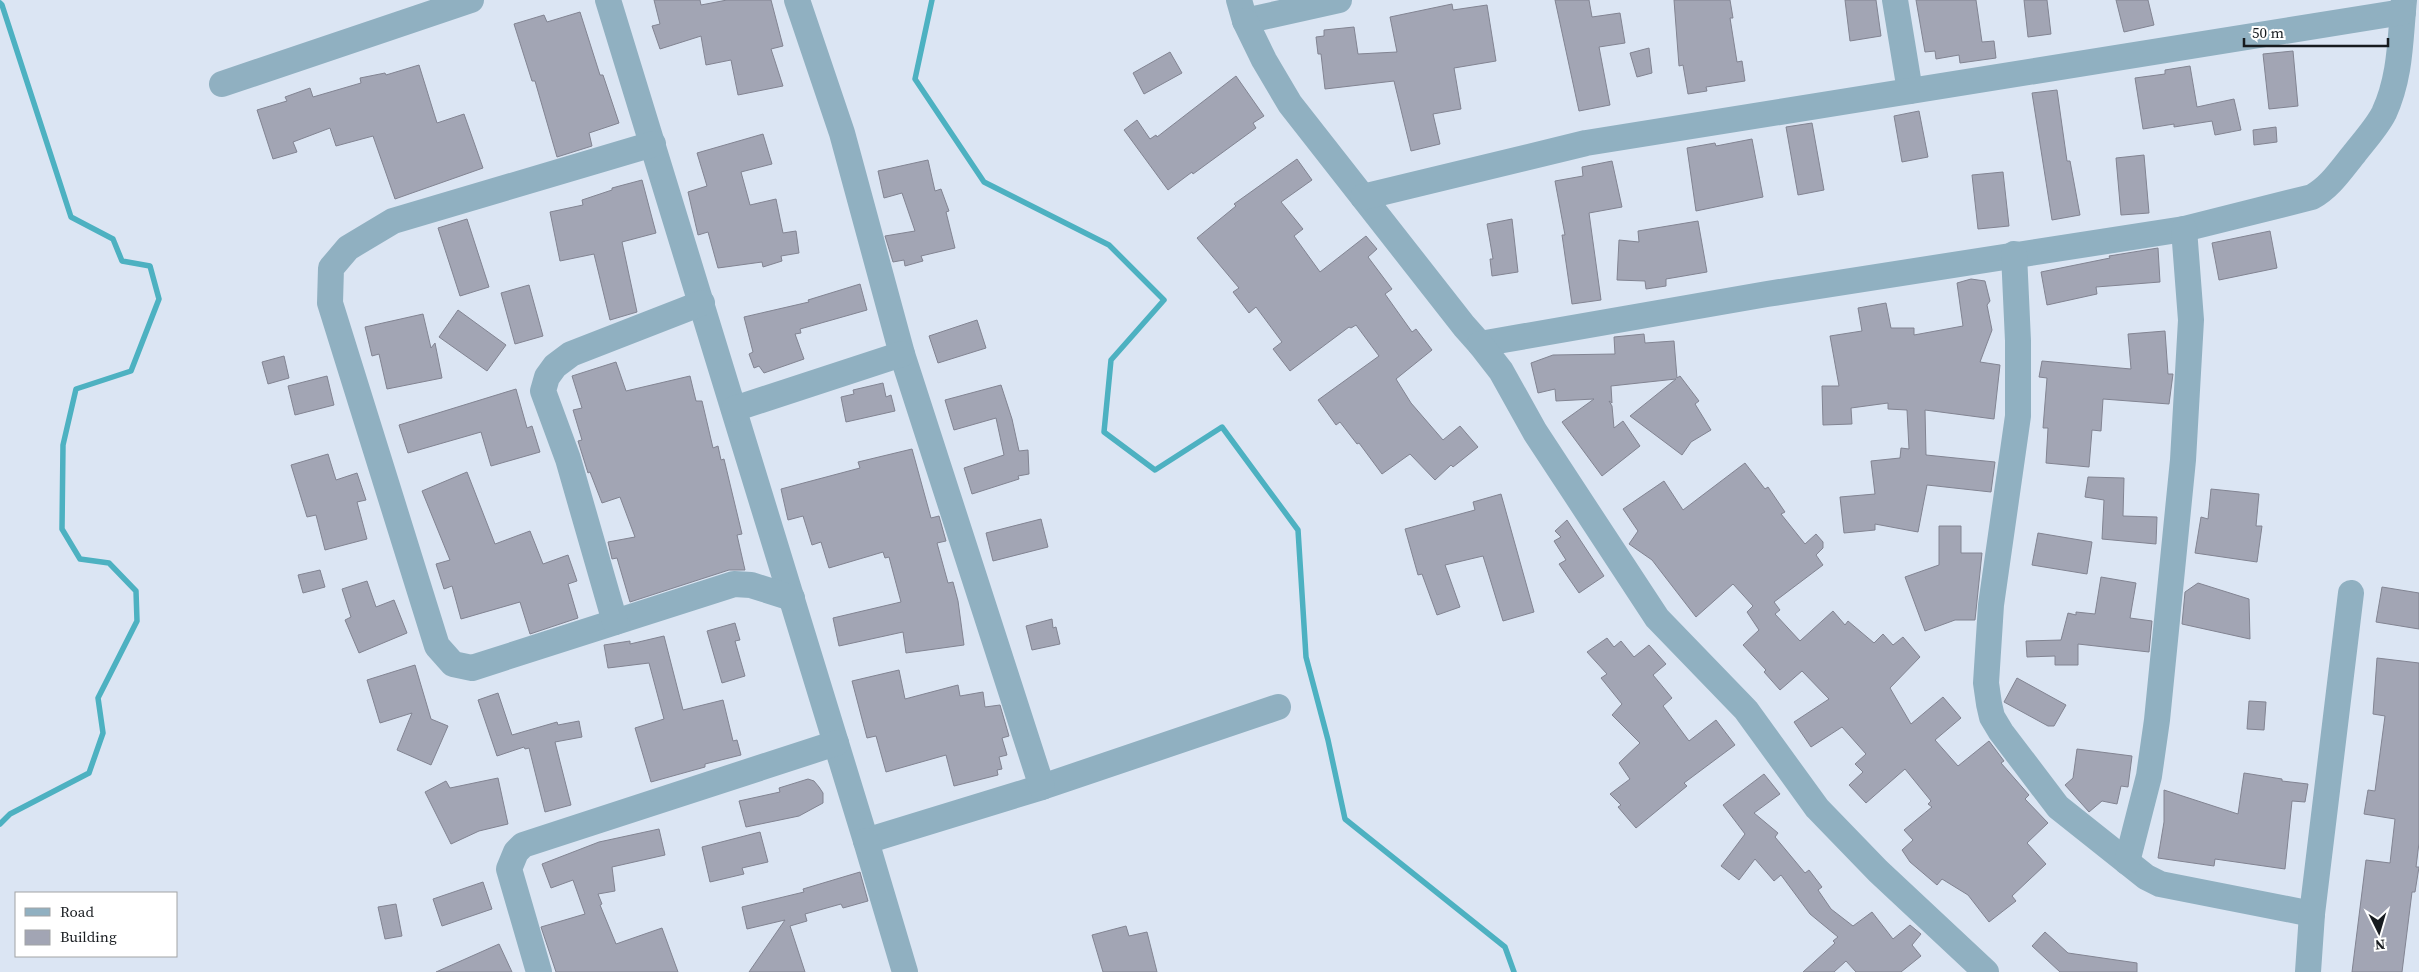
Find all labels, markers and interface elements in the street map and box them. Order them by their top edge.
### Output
scale bar [2244,15,2388,47]
text: 50 m [2252,22,2284,43]
legend [15,892,178,957]
text: Road [60,901,94,922]
north arrow [2354,907,2404,957]
text: Building [60,926,117,947]
text: N [2374,935,2386,955]

